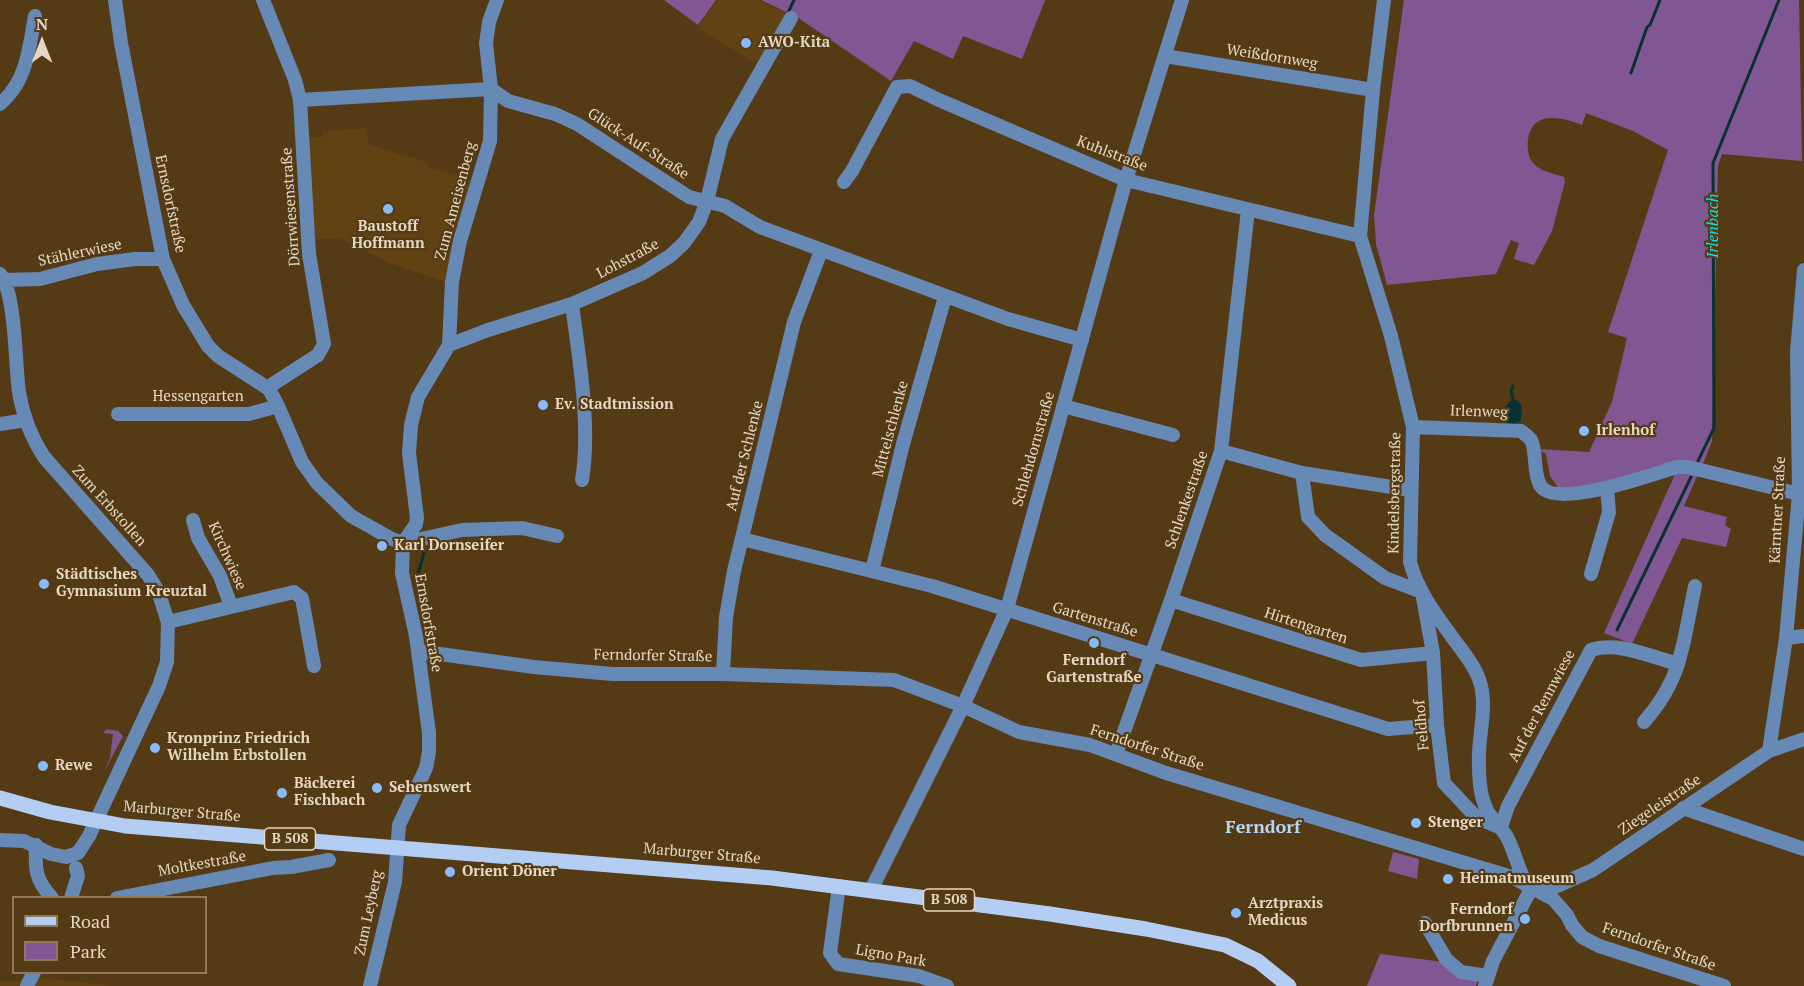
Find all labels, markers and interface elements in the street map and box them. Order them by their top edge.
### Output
north arrow [12,12,72,72]
text: N [36,13,48,35]
place label: AWO-Kita [758,34,830,52]
marker: AWO-Kita [739,36,753,50]
street label: Weißdornweg [1225,41,1319,73]
street label: Glück-Auf-Straße [584,105,692,183]
street label: Kuhlstraße [1074,132,1150,176]
street label: Zum Ameisenberg [432,140,480,262]
street label: Dörrwiesenstraße [278,147,304,267]
street label: Ernsdorfstraße [151,153,189,255]
water label: Irlenbach [1703,194,1723,258]
marker: Baustoff Hoffmann [381,202,395,216]
place label: Baustoff Hoffmann [351,218,425,253]
street label: Stählerwiese [37,235,123,271]
street label: Lohstraße [594,235,662,283]
street label: Mittelschlenke [869,379,913,479]
street label: Hessengarten [152,388,244,406]
street label: Schlehdornstraße [1009,390,1059,508]
place label: Ev. Stadtmission [555,396,674,414]
marker: Ev. Stadtmission [536,398,550,412]
street label: Auf der Schlenke [723,399,767,513]
street label: Irlenweg [1450,402,1508,422]
place label: Irlenhof [1596,422,1655,440]
marker: Irlenhof [1577,424,1591,438]
street label: Kindelsbergstraße [1385,432,1405,554]
street label: Schlenkestraße [1162,449,1212,551]
street label: Kärntner Straße [1766,456,1790,564]
street label: Zum Erbstollen [68,462,150,550]
street label: Kirchwiese [204,519,250,593]
place label: Karl Dornseifer [394,537,504,555]
marker: Karl Dornseifer [375,539,389,553]
place label: Städtisches Gymnasium Kreuztal [56,566,207,601]
street label: Ernsdorfstraße [410,572,446,674]
marker: Städtisches Gymnasium Kreuztal [37,577,51,591]
street label: Gartenstraße [1050,599,1140,641]
street label: Hirtengarten [1262,604,1350,648]
marker: Ferndorf Gartenstraße [1087,636,1101,650]
street label: Ferndorfer Straße [594,646,712,666]
street label: Auf der Rennwiese [1505,647,1579,765]
place label: Ferndorf Gartenstraße [1046,652,1142,687]
street label: Feldhof [1411,699,1433,751]
street label: Ferndorfer Straße [1088,721,1206,775]
place label: Kronprinz Friedrich Wilhelm Erbstollen [167,730,310,765]
marker: Kronprinz Friedrich Wilhelm Erbstollen [148,741,162,755]
place label: Rewe [55,757,93,775]
marker: Rewe [36,759,50,773]
street label: Ziegeleistraße [1615,771,1705,839]
place label: Bäckerei Fischbach [294,775,365,810]
place label: Sehenswert [389,779,472,797]
marker: Sehenswert [370,781,384,795]
marker: Bäckerei Fischbach [275,786,289,800]
street label: Marburger Straße [123,798,241,826]
place label: Stenger [1428,814,1483,832]
marker: Stenger [1409,816,1423,830]
district label: Ferndorf [1225,817,1301,839]
road number: B 508 [264,828,316,850]
street label: Marburger Straße [643,840,761,868]
street label: Moltkestraße [157,847,247,881]
place label: Orient Döner [462,863,557,881]
marker: Orient Döner [443,865,457,879]
street label: Zum Leyberg [351,869,387,957]
place label: Heimatmuseum [1460,870,1574,888]
marker: Heimatmuseum [1441,872,1455,886]
road number: B 508 [924,889,974,911]
place label: Arztpraxis Medicus [1248,895,1323,930]
legend [12,896,207,974]
place label: Ferndorf Dorfbrunnen [1419,901,1513,936]
marker: Arztpraxis Medicus [1229,906,1243,920]
text: Road [70,909,110,933]
marker: Ferndorf Dorfbrunnen [1518,912,1532,926]
street label: Ferndorfer Straße [1600,919,1718,975]
text: Park [70,939,106,963]
street label: Ligno Park [854,941,928,971]

